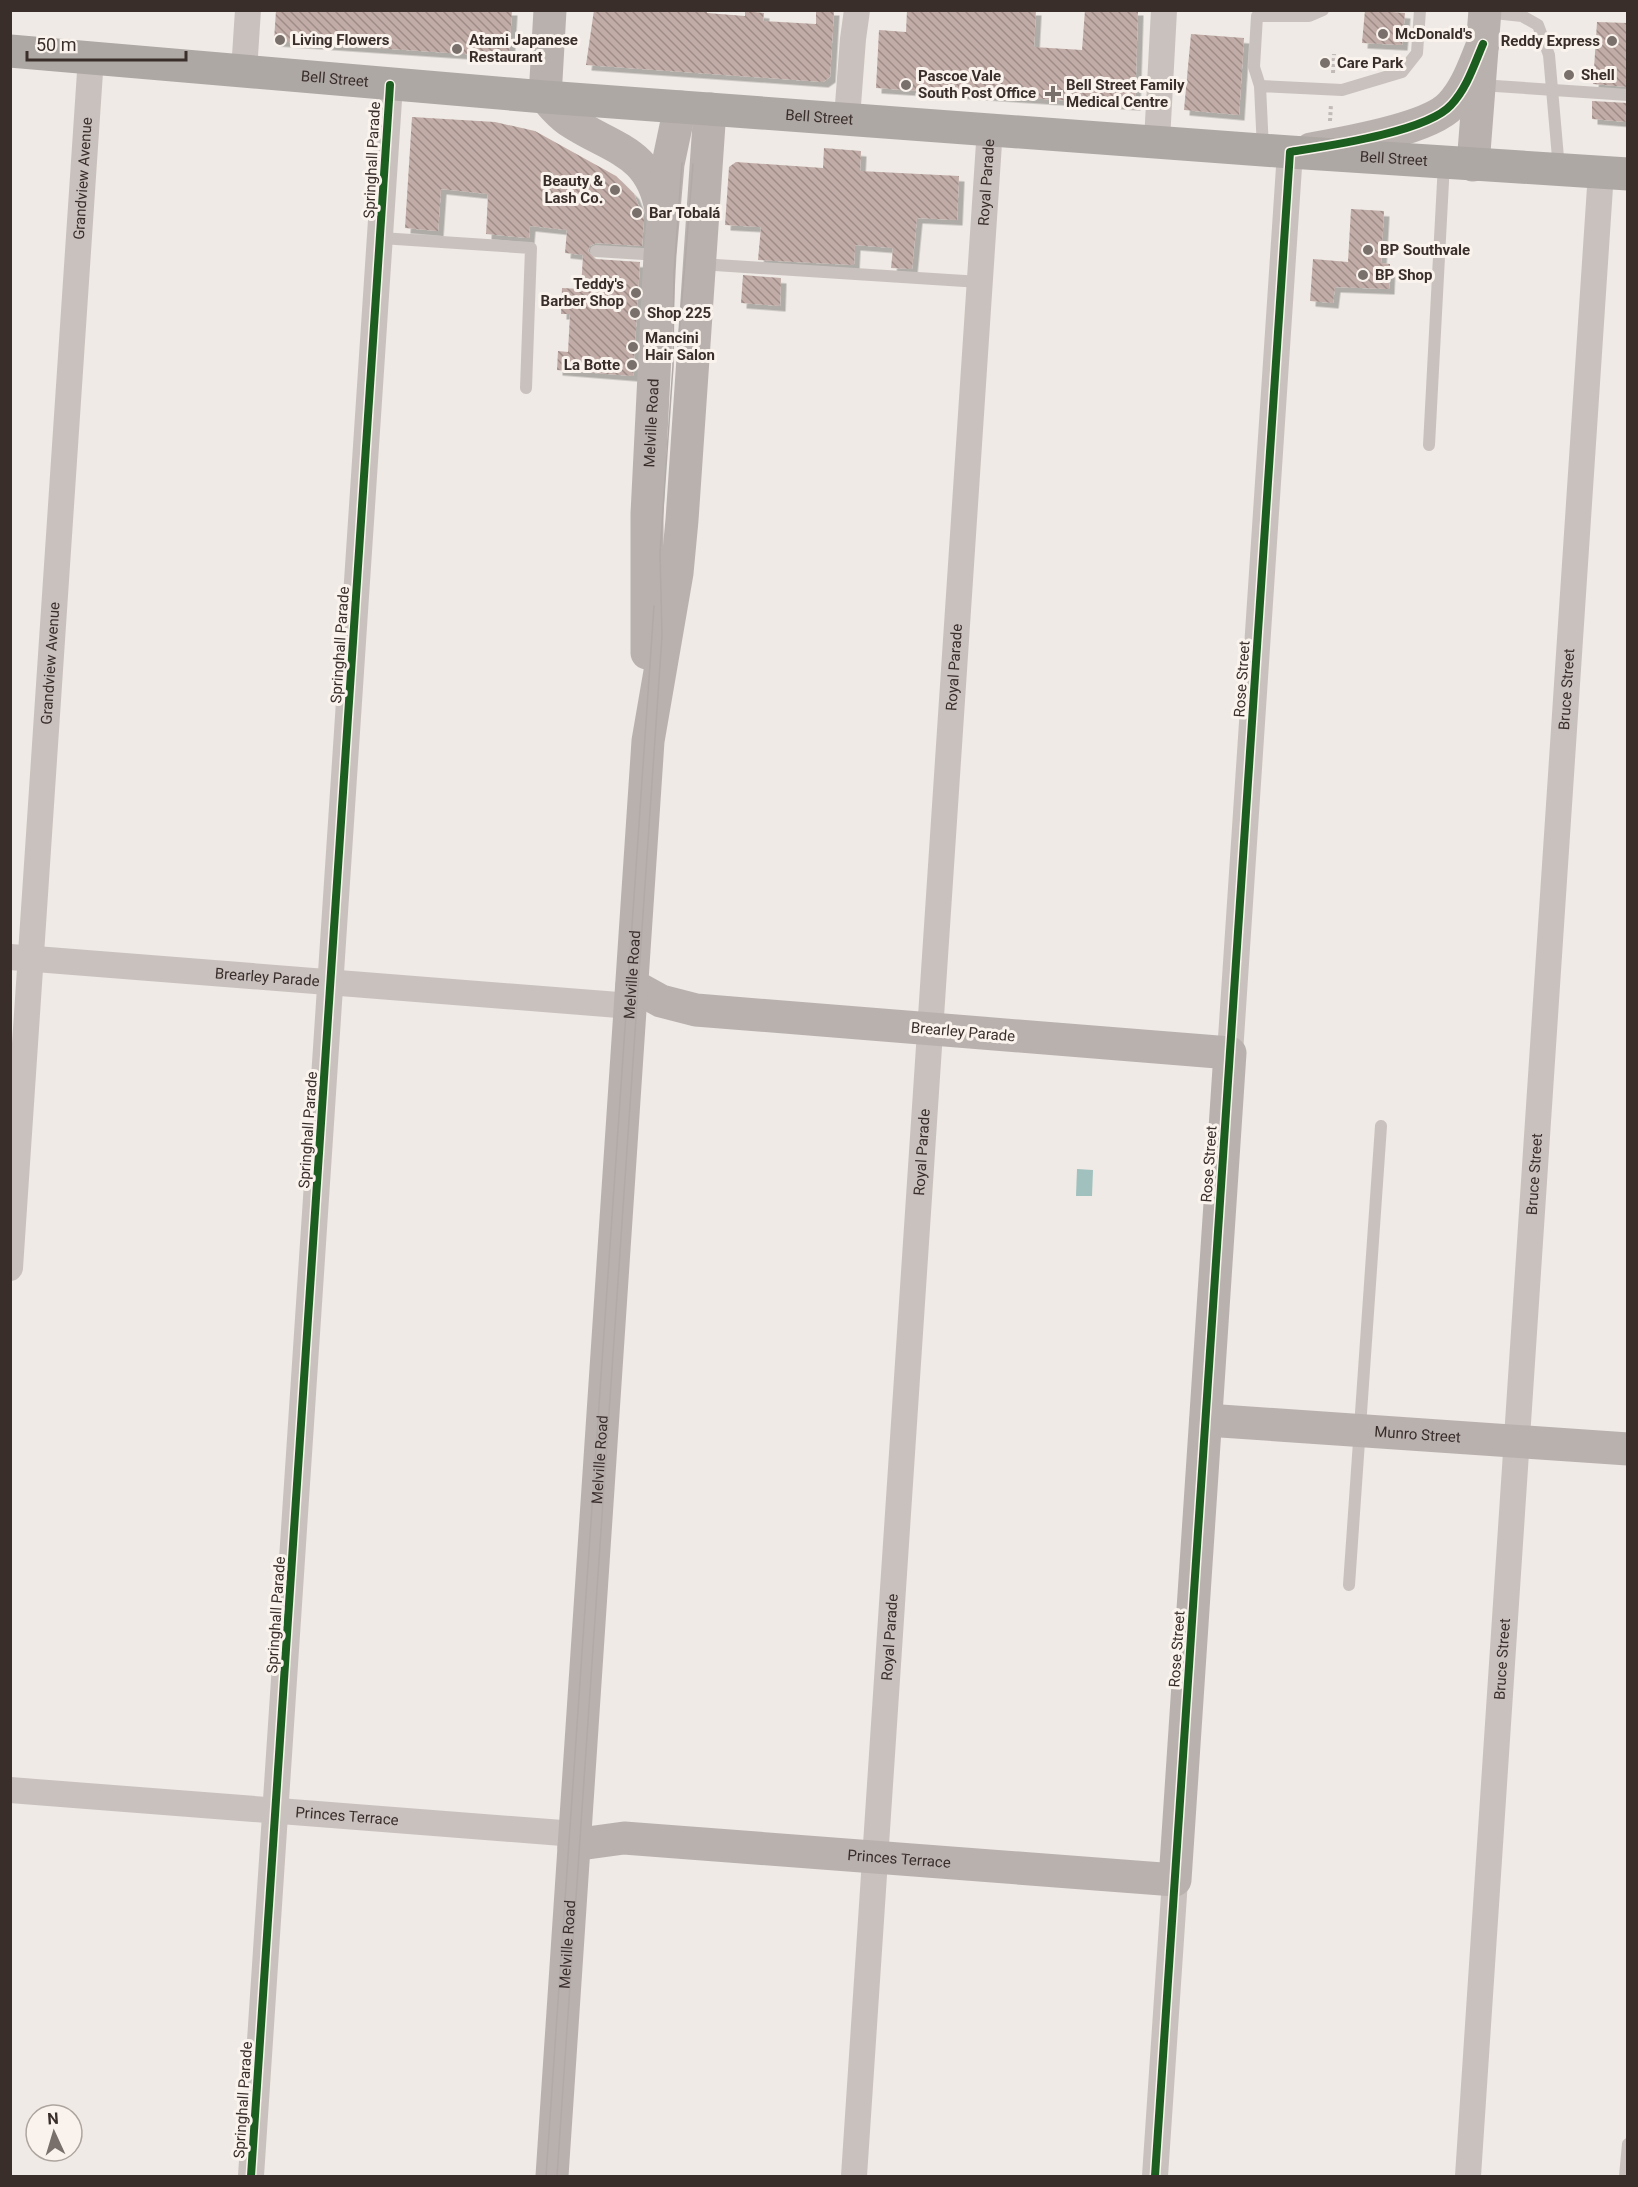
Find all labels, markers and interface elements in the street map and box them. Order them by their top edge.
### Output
scale bar [27,24,186,62]
place label: McDonald's [1395,25,1473,43]
marker: McDonald's [1376,27,1390,41]
place label: Living Flowers [292,31,390,49]
place label: Atami Japanese Restaurant [469,31,578,66]
place label: Reddy Express [1501,32,1600,50]
marker: Living Flowers [273,33,287,47]
text: 50 m [36,34,76,55]
marker: Reddy Express [1605,34,1619,48]
marker: Atami Japanese Restaurant [450,42,464,56]
place label: Care Park [1337,54,1404,72]
marker: Care Park [1318,56,1332,70]
place label: Shell [1581,66,1615,84]
street label: Bell Street [300,67,370,91]
place label: Pascoe Vale South Post Office [918,67,1036,102]
marker: Shell [1562,68,1576,82]
place label: Bell Street Family Medical Centre [1066,76,1185,111]
marker: Pascoe Vale South Post Office [899,78,913,92]
marker: Bell Street Family Medical Centre [1044,85,1062,103]
street label: Springhall Parade [360,101,384,219]
street label: Bell Street [785,106,854,129]
street label: Grandview Avenue [70,116,96,240]
street label: Royal Parade [975,138,998,227]
street label: Bell Street [1359,148,1428,170]
place label: Beauty & Lash Co. [543,172,603,207]
marker: Beauty & Lash Co. [608,183,622,197]
place label: Bar Tobalá [649,204,720,222]
marker: Bar Tobalá [630,206,644,220]
place label: BP Southvale [1380,241,1470,259]
marker: BP Southvale [1361,243,1375,257]
place label: BP Shop [1375,266,1433,284]
marker: BP Shop [1356,268,1370,282]
place label: Teddy's Barber Shop [541,275,624,310]
marker: Teddy's Barber Shop [629,286,643,300]
place label: Shop 225 [647,304,711,322]
marker: Shop 225 [628,306,642,320]
place label: Mancini Hair Salon [645,329,715,364]
marker: Mancini Hair Salon [626,340,640,354]
place label: La Botte [564,356,620,374]
marker: La Botte [625,358,639,372]
street label: Melville Road [640,378,663,468]
street label: Springhall Parade [327,586,353,704]
street label: Grandview Avenue [37,601,64,725]
street label: Royal Parade [942,623,966,711]
street label: Rose Street [1230,640,1254,718]
street label: Bruce Street [1555,648,1578,731]
street label: Melville Road [620,930,644,1020]
street label: Brearley Parade [214,964,320,990]
street label: Brearley Parade [910,1018,1016,1046]
street label: Springhall Parade [295,1071,321,1189]
street label: Royal Parade [910,1108,934,1196]
street label: Rose Street [1197,1125,1221,1203]
street label: Bruce Street [1523,1133,1546,1216]
street label: Melville Road [588,1415,612,1505]
street label: Munro Street [1374,1423,1461,1446]
street label: Springhall Parade [263,1556,289,1674]
street label: Royal Parade [878,1593,902,1681]
street label: Rose Street [1165,1610,1189,1688]
street label: Bruce Street [1491,1618,1514,1701]
street label: Princes Terrace [295,1803,399,1829]
street label: Princes Terrace [847,1846,951,1872]
street label: Melville Road [556,1899,579,1990]
street label: Springhall Parade [230,2041,256,2159]
north arrow [24,2103,84,2163]
text: N [47,2109,59,2128]

